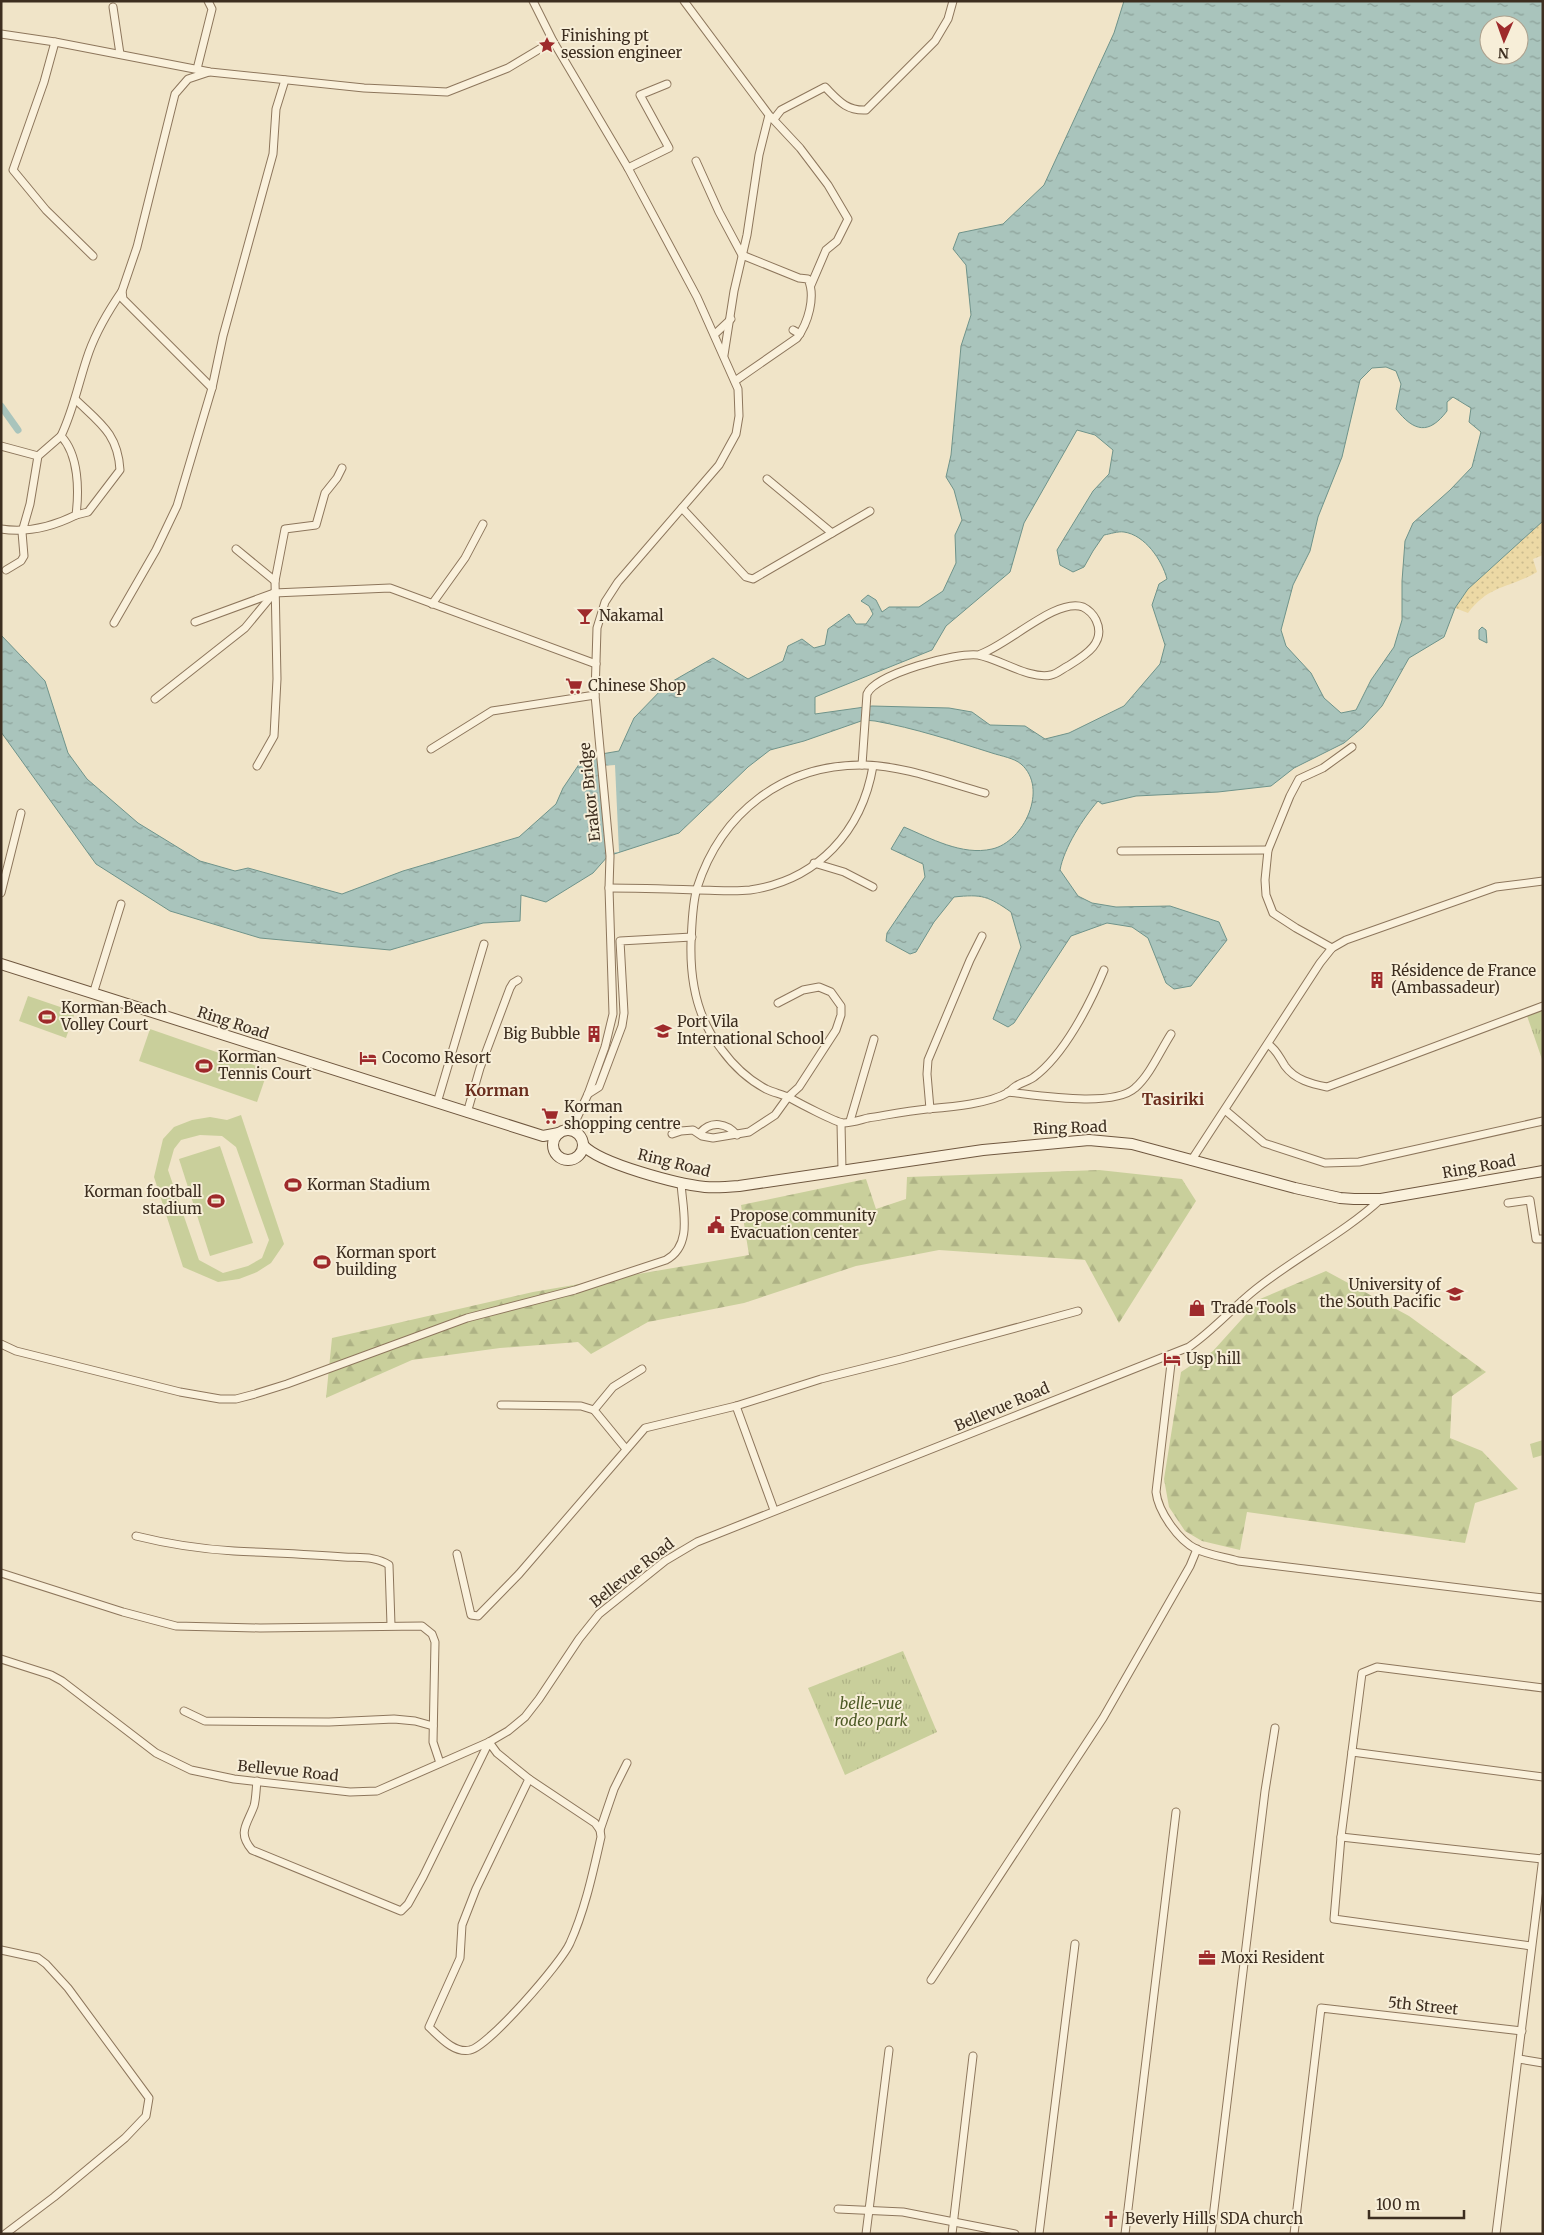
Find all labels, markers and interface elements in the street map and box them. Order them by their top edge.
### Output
north arrow [1479,15,1529,65]
place label: Finishing pt session engineer [561,26,682,62]
place icon: Finishing pt session engineer [537,35,557,55]
text: N [1498,44,1509,62]
bar icon: Nakamal [575,606,595,626]
place label: Nakamal [599,606,664,625]
supermarket icon: Chinese Shop [564,676,584,696]
place label: Chinese Shop [588,676,686,695]
street label: Erakor Bridge [575,741,604,843]
place label: Résidence de France (Ambassadeur) [1391,961,1536,997]
building icon: Résidence de France (Ambassadeur) [1367,970,1387,990]
place label: Korman Beach Volley Court [60,998,167,1034]
street label: Ring Road [195,1002,271,1043]
sports icon: Korman Beach Volley Court [37,1007,57,1027]
place label: Port Vila International School [677,1012,825,1048]
school or university icon: Port Vila International School [653,1021,673,1041]
place label: Big Bubble [503,1024,580,1043]
building icon: Big Bubble [584,1024,604,1044]
place label: Korman Tennis Court [218,1047,312,1083]
hotel icon: Cocomo Resort [358,1048,378,1068]
place label: Cocomo Resort [382,1048,491,1067]
sports icon: Korman Tennis Court [194,1056,214,1076]
district label: Korman [465,1080,529,1100]
district label: Tasiriki [1142,1089,1205,1109]
place label: Korman shopping centre [564,1097,681,1133]
supermarket icon: Korman shopping centre [540,1106,560,1126]
street label: Ring Road [1033,1117,1107,1138]
street label: Ring Road [636,1144,712,1181]
street label: Ring Road [1441,1151,1517,1182]
sports icon: Korman Stadium [283,1175,303,1195]
place label: Korman Stadium [307,1175,430,1194]
place label: Korman football stadium [84,1182,202,1218]
sports icon: Korman football stadium [206,1191,226,1211]
place label: Propose community Evacuation center [730,1206,876,1242]
public building icon: Propose community Evacuation center [706,1215,726,1235]
place label: Korman sport building [335,1243,437,1279]
sports icon: Korman sport building [312,1252,332,1272]
place label: University of the South Pacific [1320,1275,1442,1311]
school or university icon: University of the South Pacific [1445,1284,1465,1304]
shop icon: Trade Tools [1187,1298,1207,1318]
place label: Trade Tools [1211,1298,1296,1317]
hotel icon: Usp hill [1162,1349,1182,1369]
place label: Usp hill [1186,1349,1241,1368]
street label: Bellevue Road [951,1378,1052,1435]
street label: Bellevue Road [586,1534,677,1611]
park label: belle-vue rodeo park [834,1694,908,1730]
street label: Bellevue Road [237,1756,339,1785]
office icon: Moxi Resident [1197,1948,1217,1968]
place label: Moxi Resident [1221,1948,1325,1967]
street label: 5th Street [1387,1992,1459,2019]
scale bar [1369,2188,1464,2220]
text: 100 m [1376,2195,1420,2214]
church icon: Beverly Hills SDA church [1101,2209,1121,2229]
place label: Beverly Hills SDA church [1125,2209,1303,2228]

